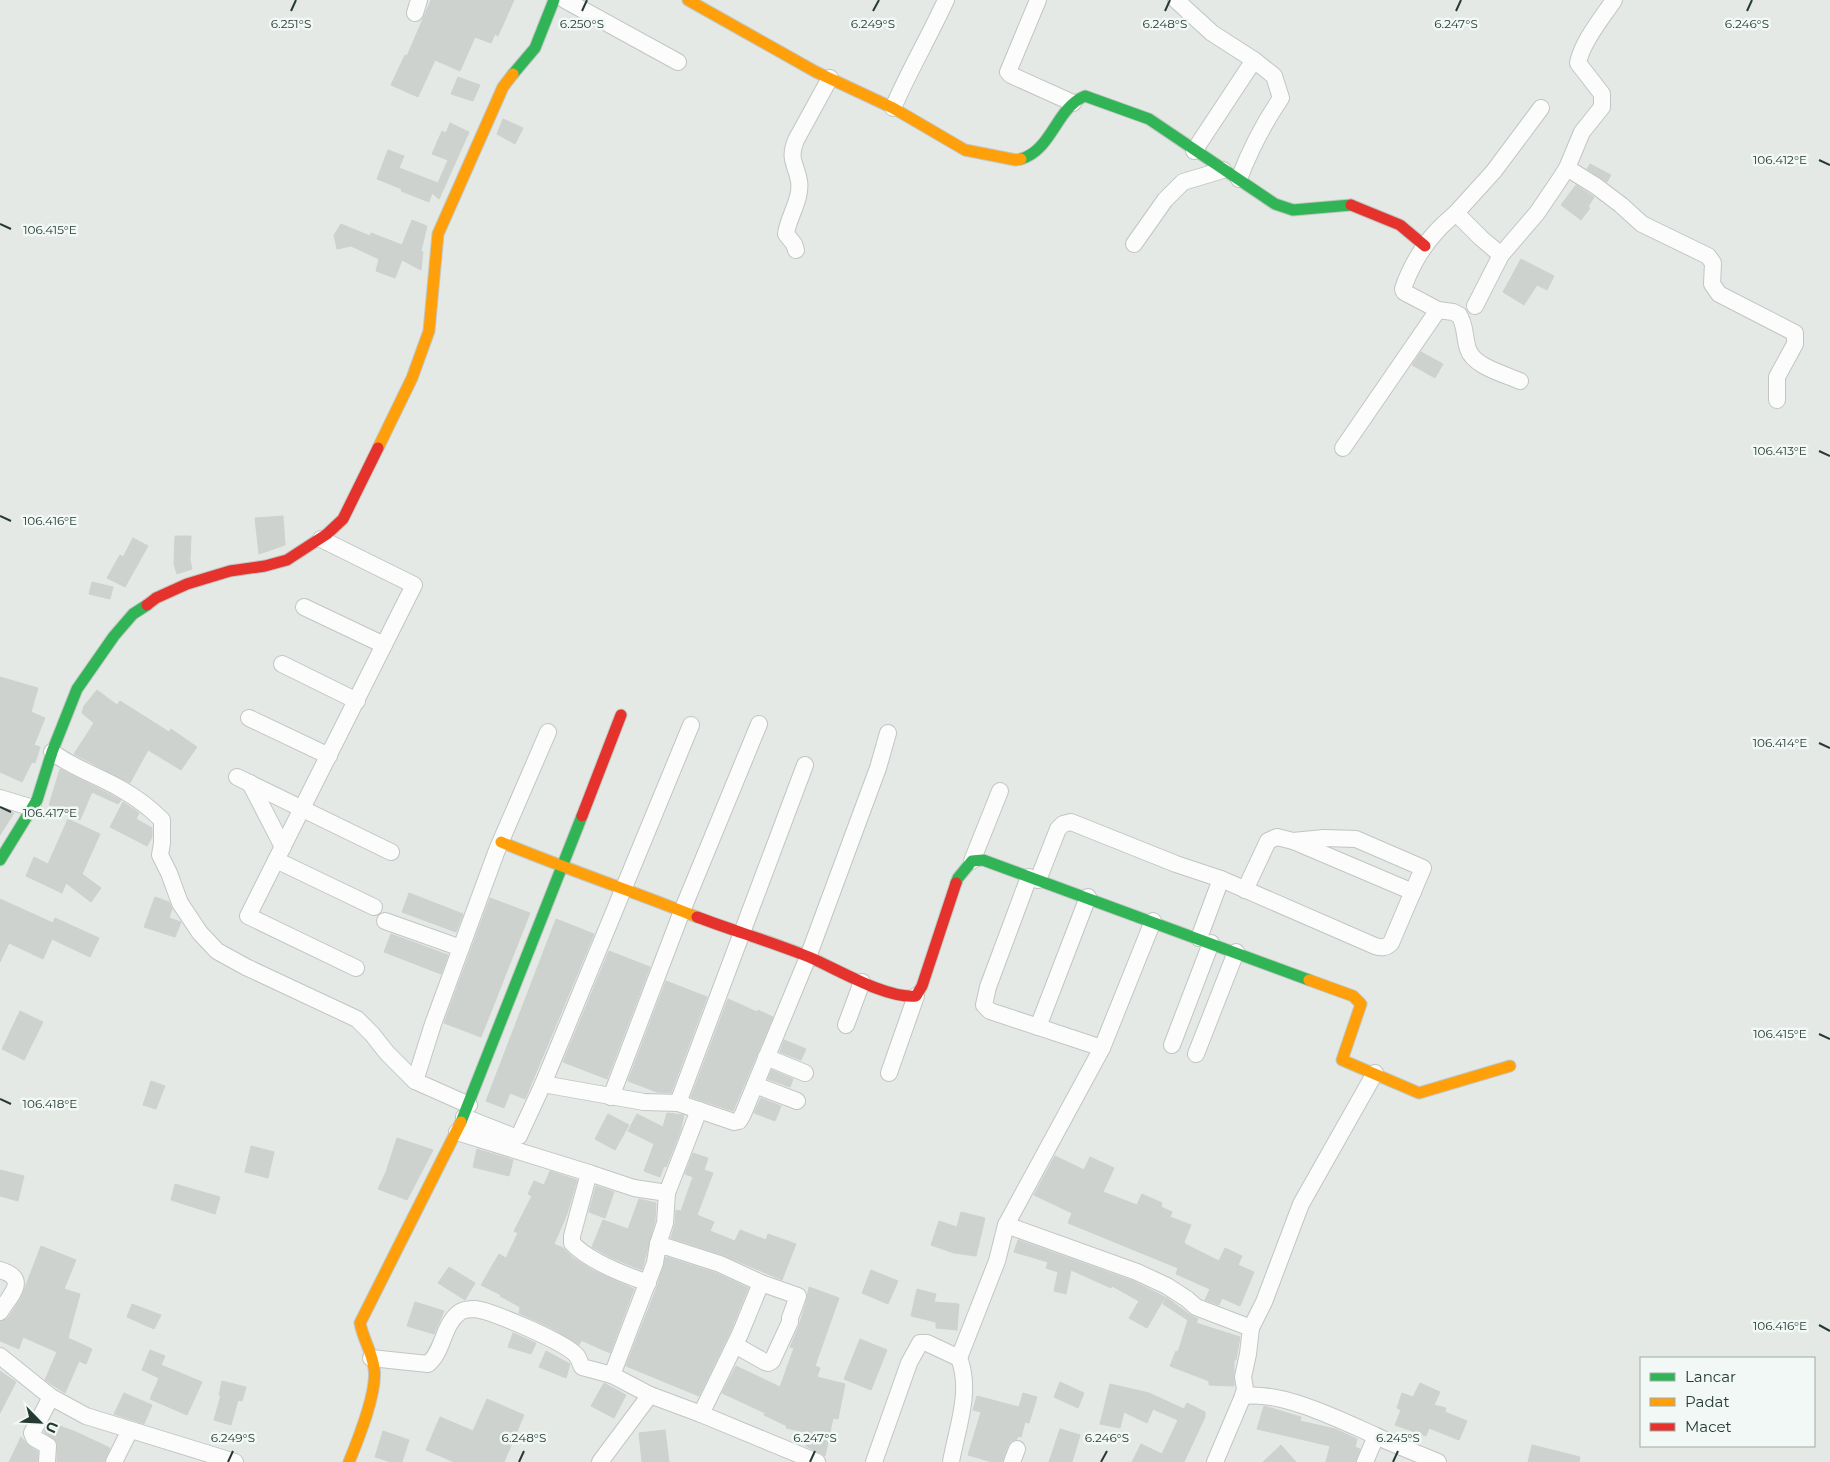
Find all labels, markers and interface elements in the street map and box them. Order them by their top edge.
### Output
text: 6.251°S [271,16,311,31]
text: 6.250°S [560,16,604,31]
text: 6.249°S [851,16,895,31]
text: 6.248°S [1143,16,1188,31]
text: 6.247°S [1434,16,1478,31]
text: 6.246°S [1725,16,1769,31]
text: 106.412°E [1753,152,1807,167]
text: 106.415°E [23,222,77,237]
text: 106.413°E [1753,443,1807,458]
text: 106.416°E [23,513,77,528]
text: 106.414°E [1753,735,1807,750]
text: 106.417°E [23,805,77,820]
text: 106.415°E [1753,1026,1807,1041]
text: 106.418°E [23,1096,77,1111]
text: 106.416°E [1753,1318,1807,1333]
legend [1640,1357,1815,1447]
text: Lancar [1685,1367,1736,1386]
text: Padat [1685,1392,1730,1411]
north arrow [15,1397,65,1447]
text: Macet [1685,1417,1732,1436]
text: U [41,1419,62,1436]
text: 6.249°S [211,1430,255,1445]
text: 6.248°S [502,1430,547,1445]
text: 6.247°S [793,1430,837,1445]
text: 6.246°S [1085,1430,1129,1445]
text: 6.245°S [1376,1430,1420,1445]

